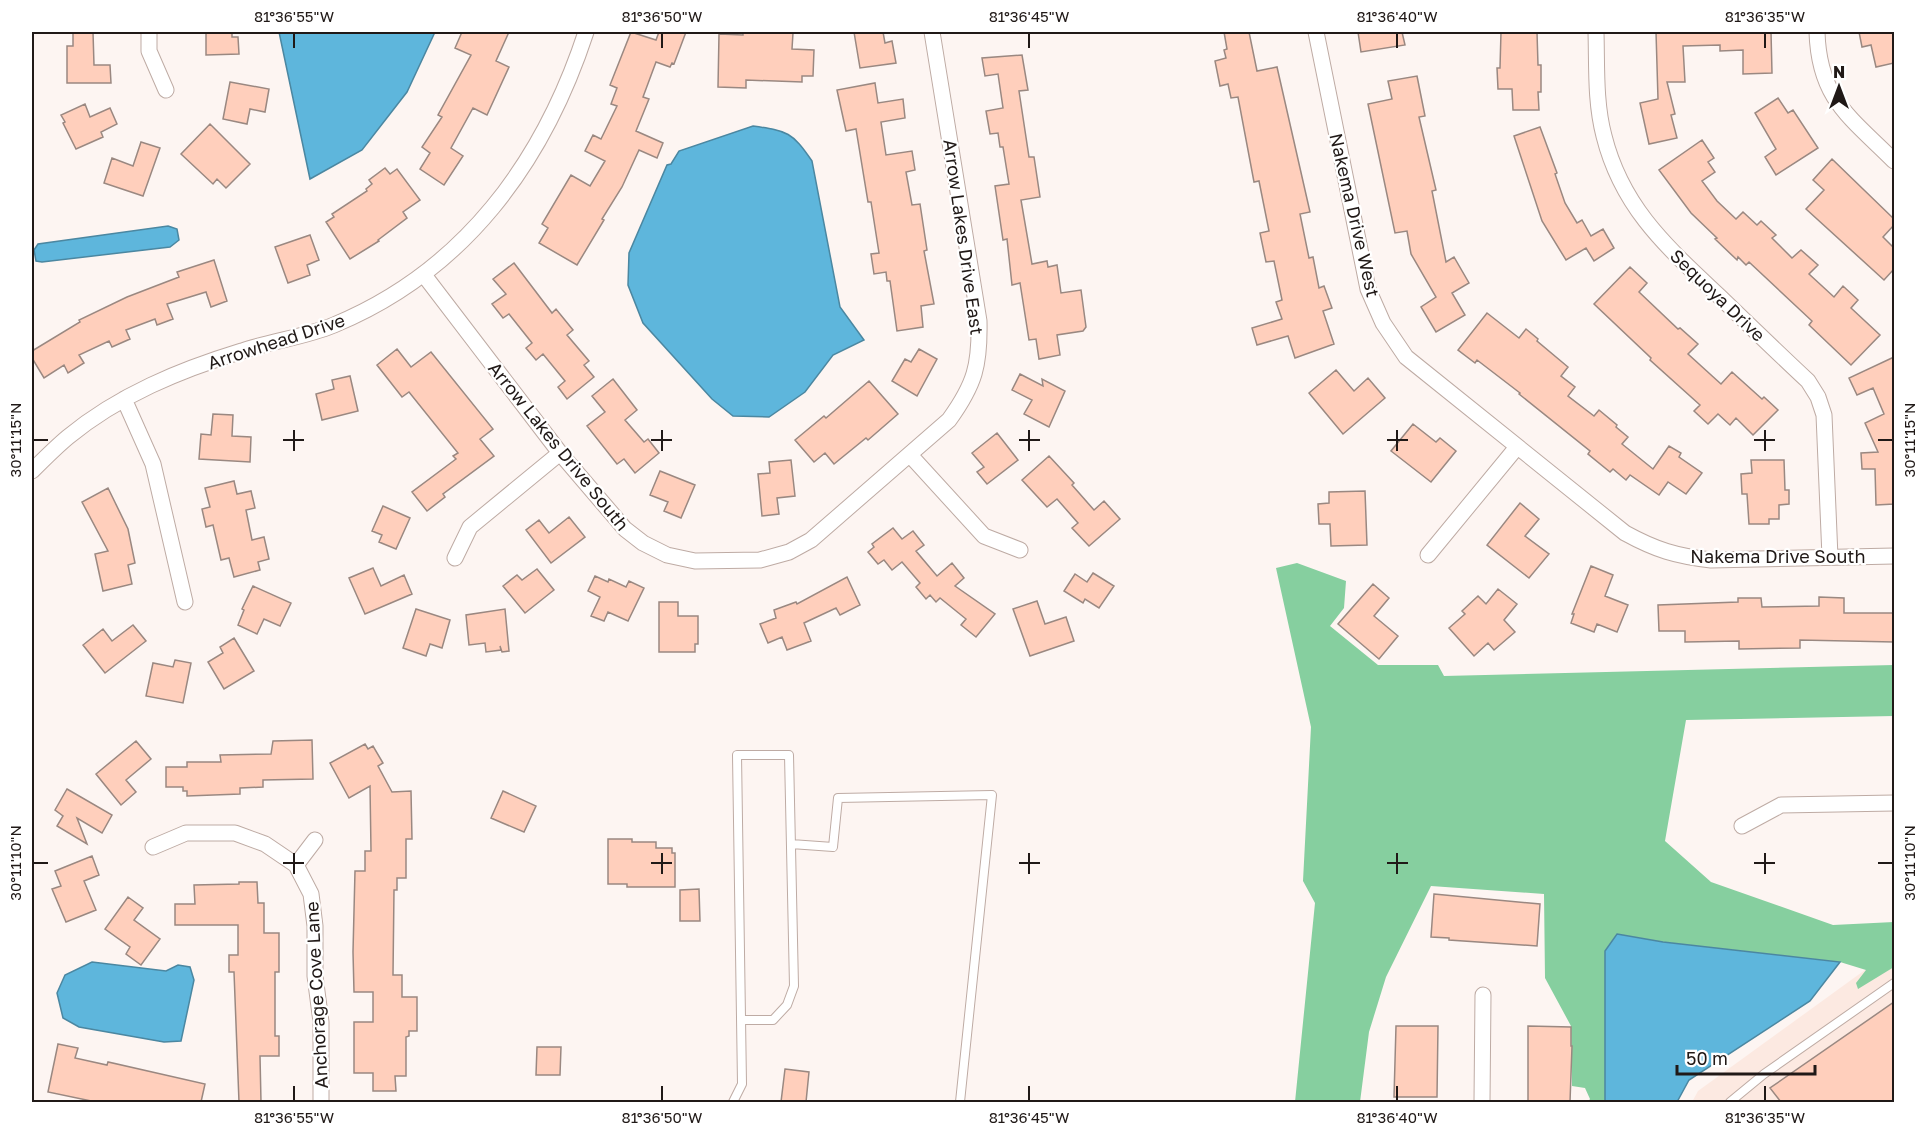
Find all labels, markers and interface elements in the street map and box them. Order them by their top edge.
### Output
text: 81°36'55"W [254,7,334,25]
text: 81°36'50"W [622,7,702,25]
text: 81°36'45"W [989,7,1069,25]
text: 81°36'40"W [1356,7,1438,25]
text: 81°36'35"W [1725,7,1805,25]
north arrow [1809,57,1869,117]
text: N [1833,62,1845,82]
street label: Nakema Drive West [1325,131,1385,299]
street label: Arrow Lakes Drive East [939,138,989,336]
street label: Sequoya Drive [1666,244,1770,346]
street label: Arrowhead Drive [205,308,347,374]
street label: Arrow Lakes Drive South [484,357,634,535]
text: 30°11'15"N [6,402,24,478]
text: 30°11'15"N [1900,402,1918,478]
street label: Nakema Drive South [1690,545,1866,567]
text: 30°11'10"N [6,825,24,901]
text: 30°11'10"N [1900,825,1918,901]
street label: Anchorage Cove Lane [300,901,332,1089]
scale bar [1677,1038,1815,1076]
text: 50 m [1686,1047,1728,1069]
text: 81°36'55"W [254,1108,334,1126]
text: 81°36'50"W [622,1108,702,1126]
text: 81°36'45"W [989,1108,1069,1126]
text: 81°36'40"W [1356,1108,1438,1126]
text: 81°36'35"W [1725,1108,1805,1126]

